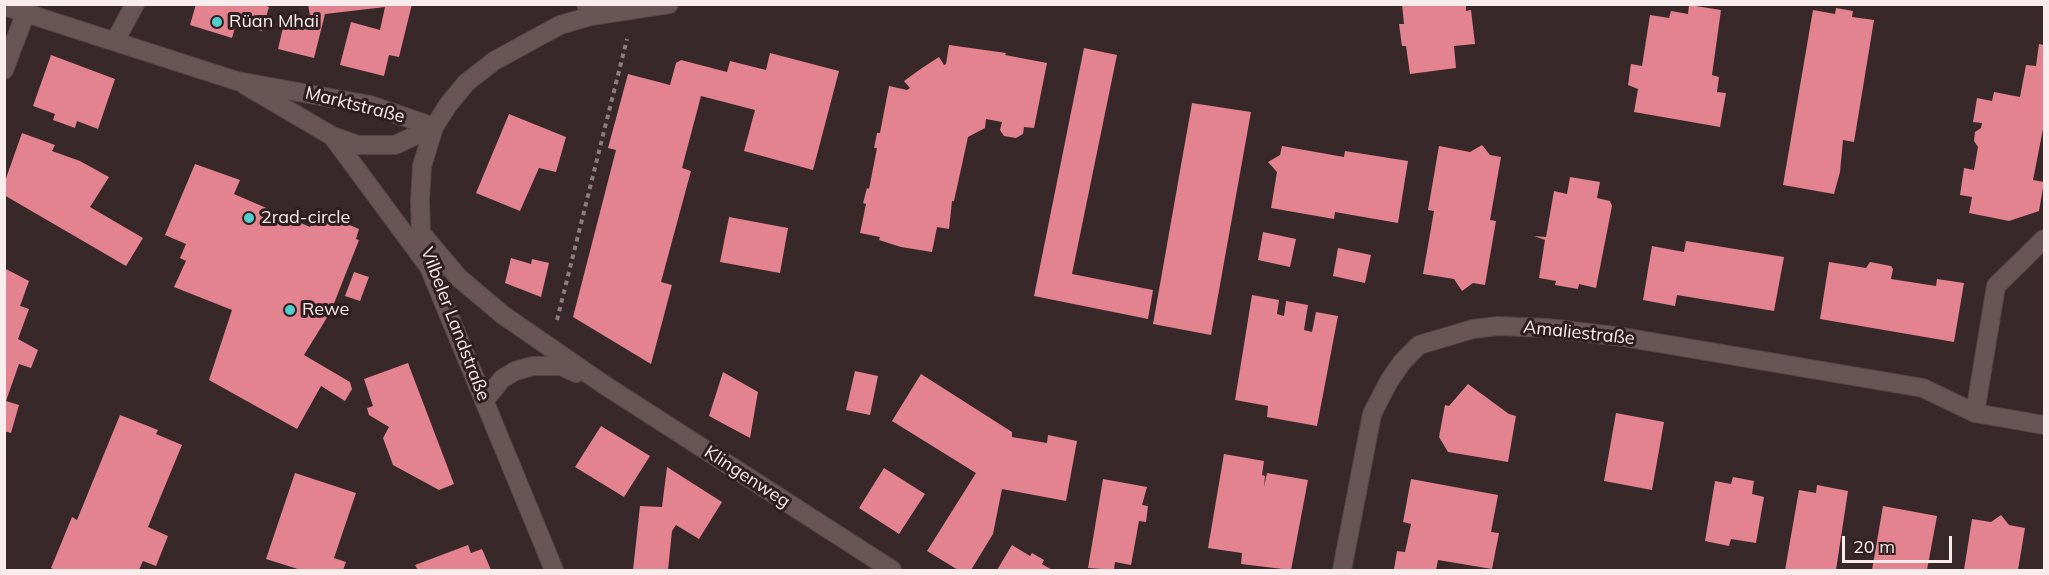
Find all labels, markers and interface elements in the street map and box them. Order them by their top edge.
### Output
place label: Rüan Mhai [229,11,319,33]
marker: Rüan Mhai [210,15,224,29]
street label: Marktstraße [303,82,407,128]
place label: 2rad-circle [261,207,350,229]
marker: 2rad-circle [242,211,256,225]
street label: Vilbeler Landstraße [416,244,494,404]
place label: Rewe [302,299,349,321]
marker: Rewe [283,303,297,317]
street label: Amaliestraße [1522,316,1636,350]
street label: Klingenweg [700,441,794,513]
scale bar [1845,524,1954,562]
text: 20 m [1853,535,1895,558]

